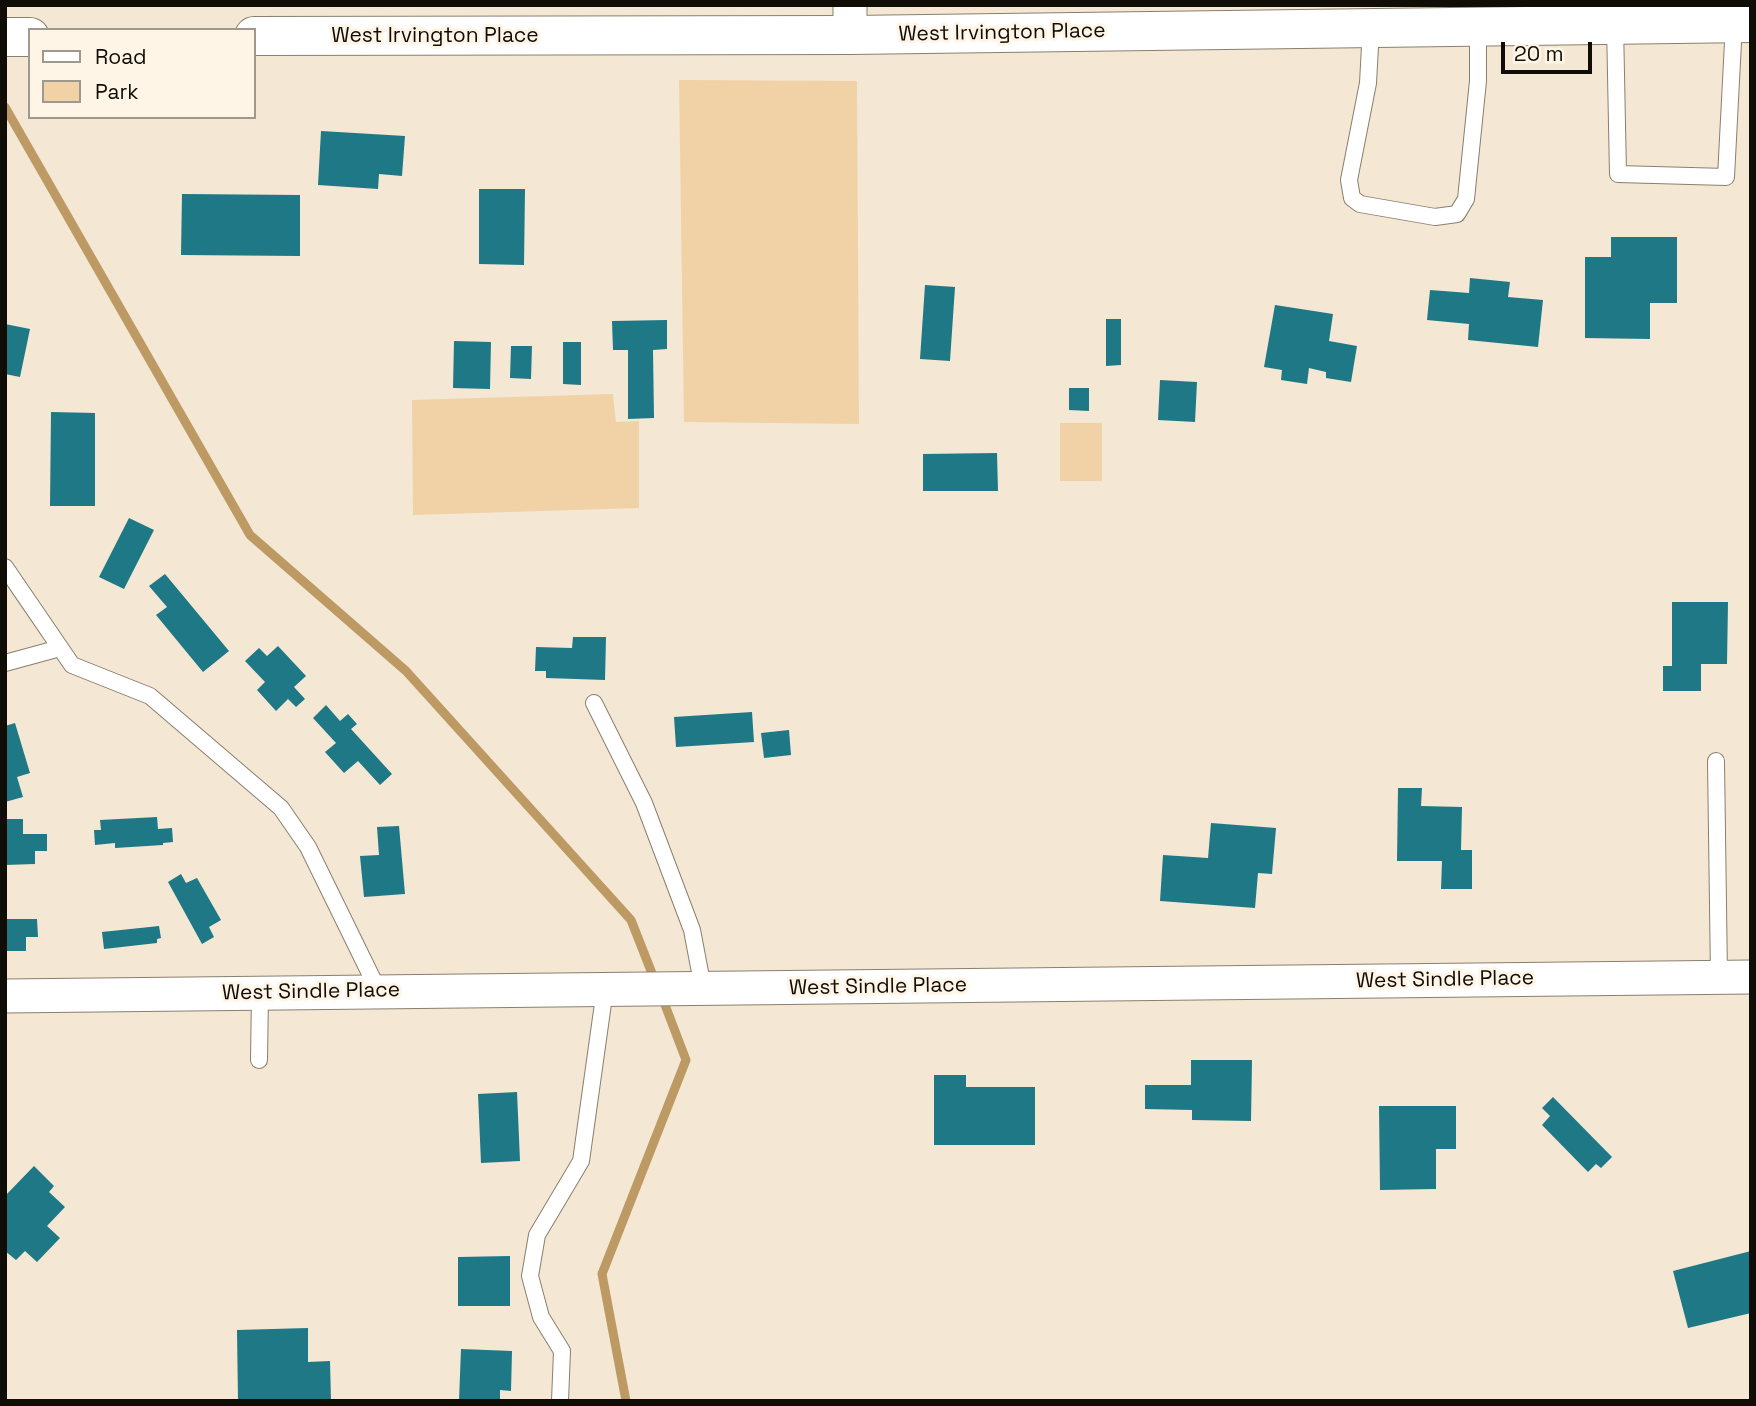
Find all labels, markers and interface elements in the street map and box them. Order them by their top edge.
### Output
street label: West Irvington Place [898,19,1106,47]
street label: West Irvington Place [331,23,539,49]
legend [28,28,256,119]
scale bar [1504,28,1595,72]
text: 20 m [1514,40,1564,67]
text: Road [95,43,147,70]
text: Park [95,78,139,105]
street label: West Sindle Place [1356,966,1534,994]
street label: West Sindle Place [789,973,967,1001]
street label: West Sindle Place [222,978,400,1006]

